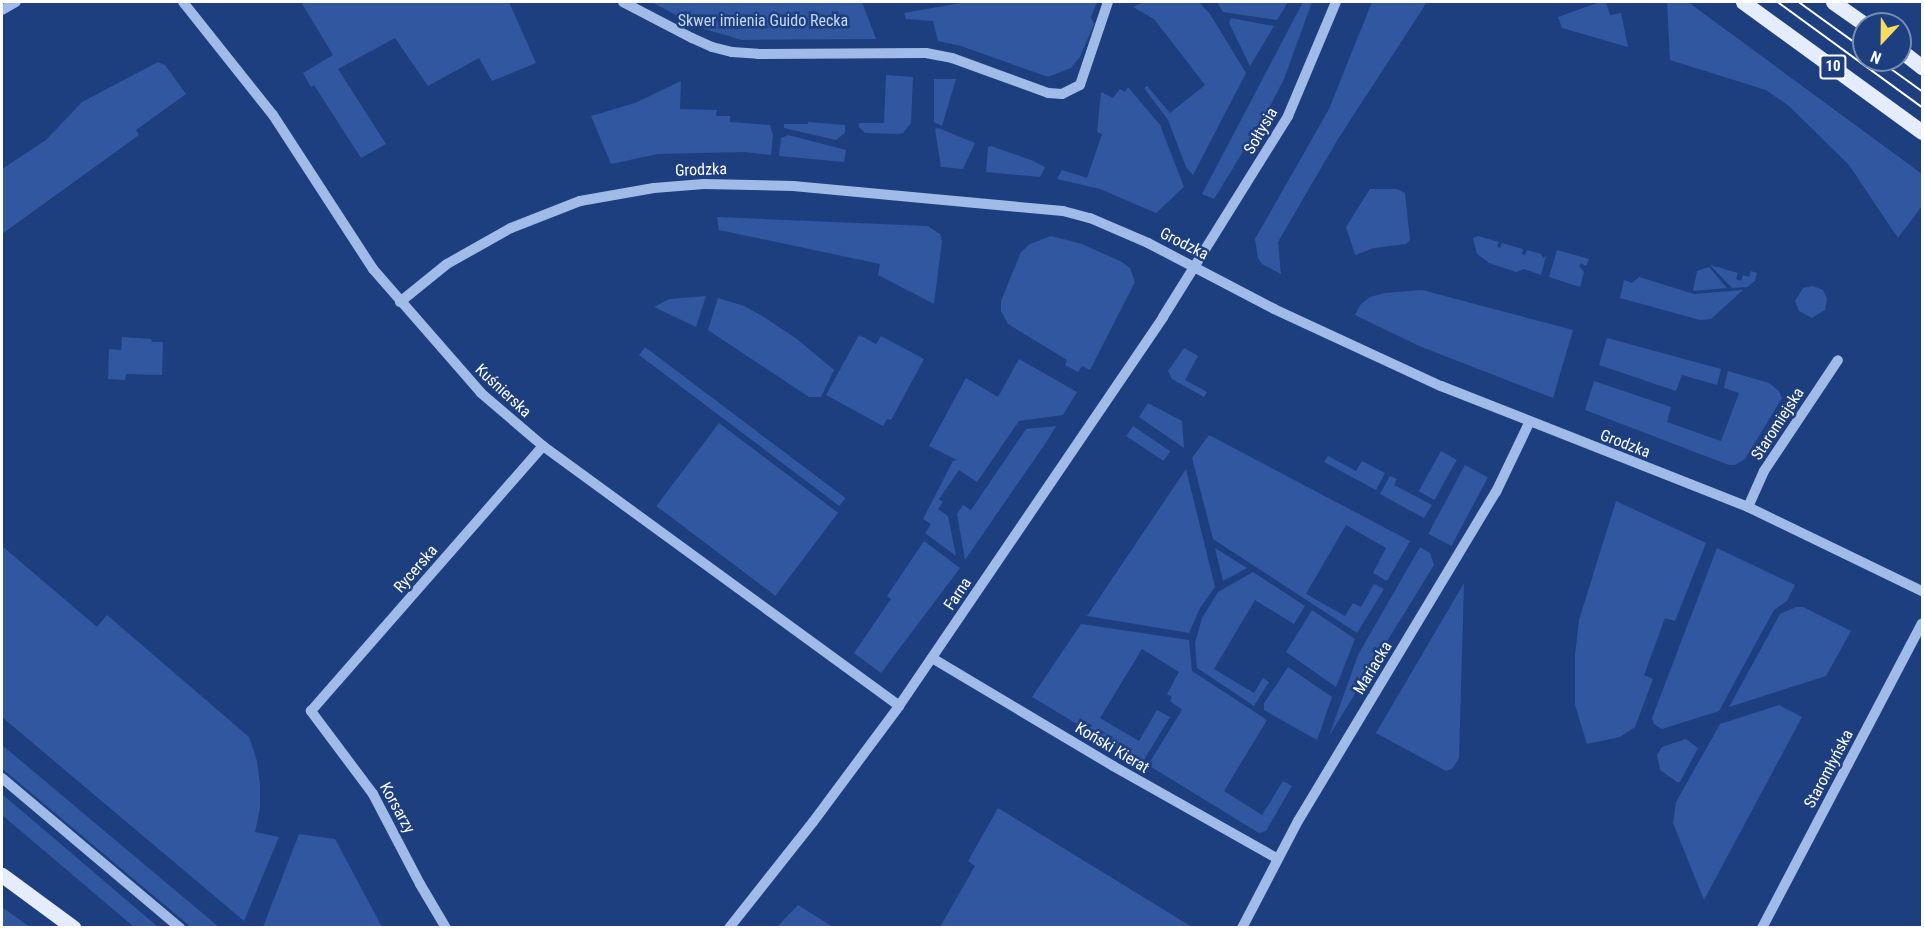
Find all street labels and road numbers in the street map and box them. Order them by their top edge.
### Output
road number: 10 [1818,55,1848,79]
street label: Sołtysia [1240,104,1282,158]
street label: Grodzka [675,159,727,181]
street label: Grodzka [1156,224,1212,264]
street label: Kuśnierska [471,360,535,422]
street label: Staromiejska [1748,384,1808,464]
street label: Grodzka [1597,426,1653,462]
street label: Rycerska [390,541,442,597]
street label: Farna [940,574,976,614]
street label: Mariacka [1350,638,1396,698]
street label: Koński Kierat [1071,718,1153,778]
street label: Staromłyńska [1800,726,1858,812]
street label: Korsarzy [375,779,419,837]

